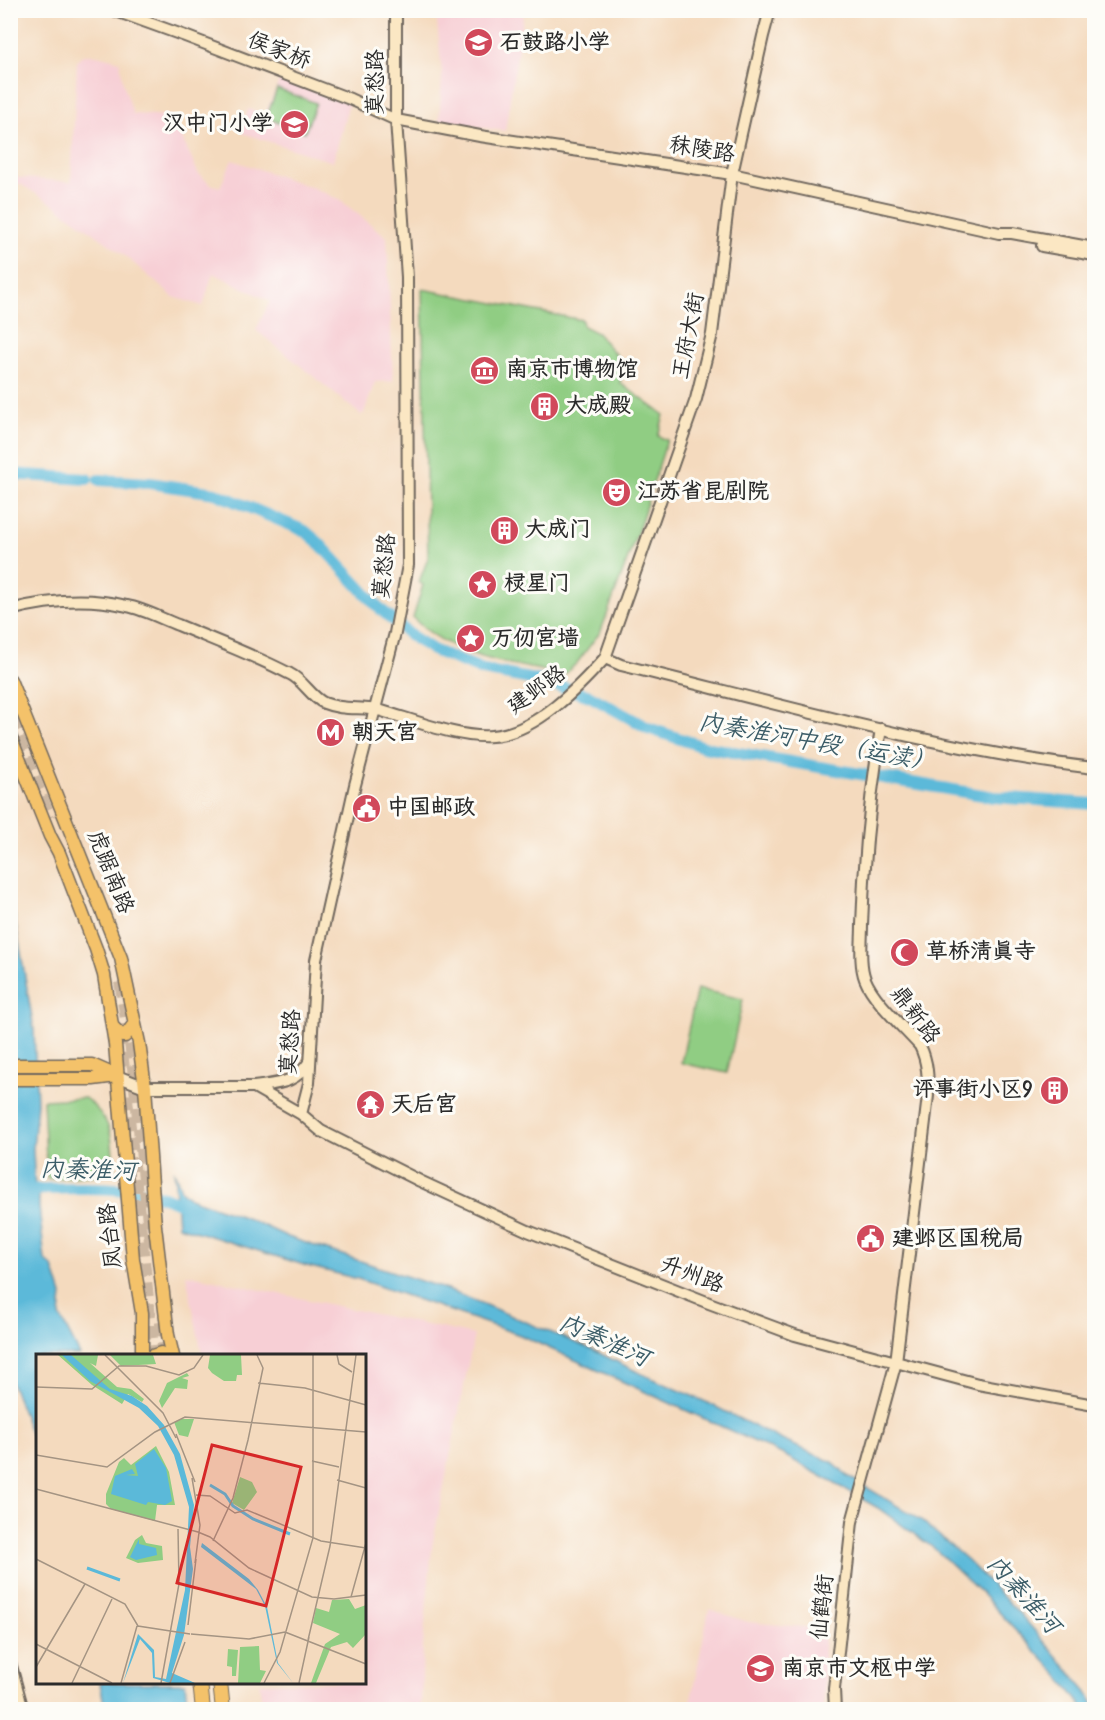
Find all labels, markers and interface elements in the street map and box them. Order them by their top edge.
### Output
street label: 侯家桥 [243,26,315,76]
school or university icon: 石鼓路小学 [463,27,495,59]
place label: 石鼓路小学 [500,29,610,57]
street label: 莫愁路 [362,49,390,115]
school or university icon: 汉中门小学 [278,108,310,140]
place label: 汉中门小学 [163,110,273,138]
street label: 秣陵路 [667,131,737,169]
street label: 王府大街 [667,290,711,382]
museum icon: 南京市博物馆 [469,354,501,386]
place label: 南京市博物馆 [506,356,638,384]
building icon: 大成殿 [528,390,560,422]
place label: 大成殿 [565,392,631,420]
theatre icon: 江苏省昆剧院 [600,476,632,508]
place label: 江苏省昆剧院 [637,478,769,506]
building icon: 大成门 [488,514,520,546]
place label: 大成门 [525,516,591,544]
street label: 莫愁路 [368,532,402,600]
place icon: 棂星门 [467,568,499,600]
place label: 棂星门 [504,570,570,598]
place icon: 万仞宫墙 [454,623,486,655]
place label: 万仞宫墙 [491,625,579,653]
street label: 建邺路 [502,659,572,721]
water label: 内秦淮河中段（运渎） [696,707,938,779]
metro station icon: 朝天宫 [315,717,347,749]
place label: 朝天宫 [352,719,418,747]
public building icon: 中国邮政 [350,792,382,824]
place label: 中国邮政 [387,794,475,822]
street label: 虎踞南路 [81,826,139,918]
mosque icon: 草桥清真寺 [889,936,921,968]
place label: 草桥清真寺 [926,938,1036,966]
street label: 鼎新路 [884,980,946,1050]
street label: 莫愁路 [275,1008,307,1076]
building icon: 评事街小区9 [1038,1074,1070,1106]
place label: 评事街小区9 [912,1076,1033,1104]
temple icon: 天后宫 [354,1089,386,1121]
place label: 天后宫 [391,1091,457,1119]
water label: 内秦淮河 [39,1154,141,1188]
street label: 凤台路 [94,1202,128,1270]
public building icon: 建邺区国税局 [855,1223,887,1255]
place label: 建邺区国税局 [892,1225,1024,1253]
street label: 升州路 [656,1250,728,1300]
water label: 内秦淮河 [554,1307,658,1376]
inset map [36,1354,366,1684]
water label: 内秦淮河 [979,1549,1069,1644]
street label: 仙鹤街 [806,1573,840,1641]
school or university icon: 南京市文枢中学 [745,1653,777,1685]
place label: 南京市文枢中学 [782,1655,936,1683]

